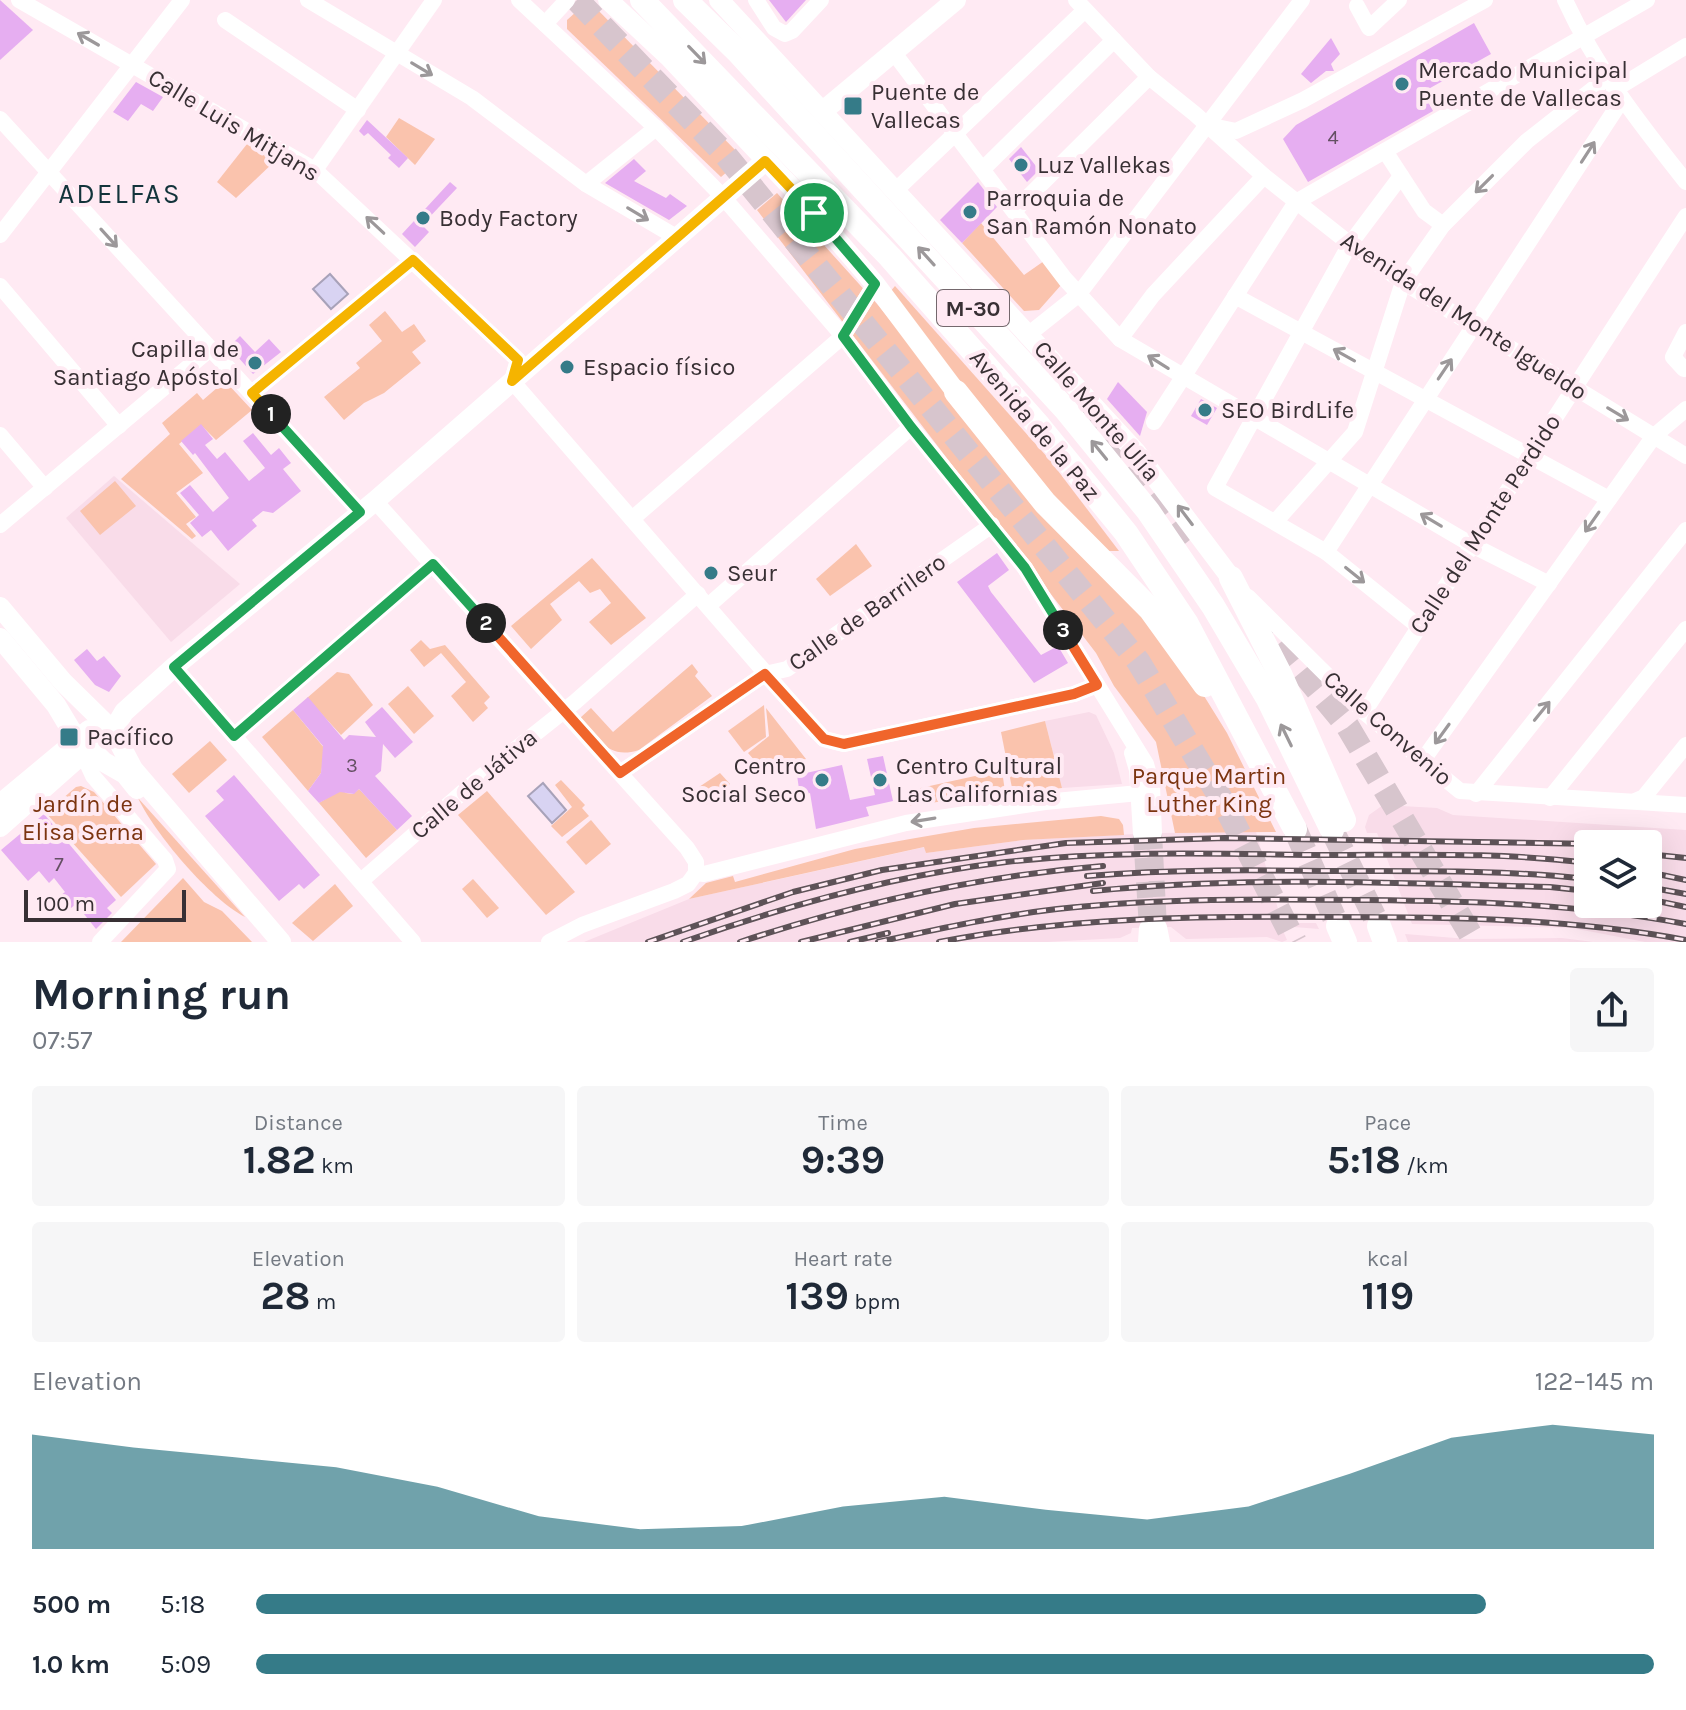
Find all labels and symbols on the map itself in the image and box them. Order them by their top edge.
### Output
one-way arrow [77,31,100,47]
one-way arrow [687,45,706,64]
place label: Mercado Municipal Puente de Vallecas [1418,56,1628,112]
one-way arrow [410,62,434,77]
street label: Calle Luis Mitjans [143,63,325,187]
marker: Mercado Municipal Puente de Vallecas [1393,75,1411,93]
place label: Puente de Vallecas [871,78,979,134]
marker: Puente de Vallecas [842,95,864,117]
house number: 4 [1327,126,1339,149]
one-way arrow [1580,141,1596,164]
place label: Luz Vallekas [1037,151,1171,179]
marker: Luz Vallekas [1012,156,1030,174]
one-way arrow [1474,174,1494,193]
district label: ADELFAS [58,177,182,210]
pin [780,179,848,247]
place label: Parroquia de San Ramón Nonato [986,184,1197,240]
marker: Parroquia de San Ramón Nonato [961,203,979,221]
place label: Body Factory [439,204,578,232]
one-way arrow [626,206,649,222]
marker: Body Factory [414,209,432,227]
one-way arrow [366,217,386,235]
street label: Avenida del Monte Igueldo [1336,226,1592,406]
one-way arrow [100,228,118,248]
one-way arrow [917,246,936,266]
road number: M-30 [937,290,1009,326]
place label: Capilla de Santiago Apóstol [53,335,239,391]
street label: Calle Monte Ulía [1028,335,1166,487]
street label: Avenida de la Paz [964,344,1106,506]
one-way arrow [1332,346,1356,362]
place label: Espacio físico [583,353,735,381]
one-way arrow [1147,353,1170,369]
marker: Capilla de Santiago Apóstol [246,354,264,372]
marker: Espacio físico [558,358,576,376]
one-way arrow [1437,359,1454,381]
pin: 1 [251,394,291,434]
place label: SEO BirdLife [1221,396,1354,424]
marker: SEO BirdLife [1196,401,1214,419]
one-way arrow [1606,406,1629,422]
street label: Calle del Monte Perdido [1403,409,1567,639]
one-way arrow [1090,440,1108,461]
one-way arrow [1176,505,1193,526]
one-way arrow [1584,511,1601,532]
one-way arrow [1420,512,1443,528]
street label: Calle de Barrilero [783,547,951,677]
place label: Seur [727,559,777,587]
marker: Seur [702,564,720,582]
one-way arrow [1344,566,1365,584]
pin: 2 [466,603,506,643]
pin: 3 [1043,610,1083,650]
street label: Calle Convenio [1318,665,1458,791]
one-way arrow [1533,701,1551,722]
one-way arrow [1434,722,1450,744]
place label: Pacífico [87,723,174,751]
street label: Calle de Játiva [405,723,543,845]
one-way arrow [1278,724,1293,748]
marker: Pacífico [58,726,80,748]
place label: Centro Social Seco [681,752,806,808]
place label: Centro Cultural Las Californias [896,752,1062,808]
house number: 3 [346,754,358,777]
park label: Parque Martin Luther King [1132,762,1286,818]
marker: Centro Social Seco [813,771,831,789]
marker: Centro Cultural Las Californias [871,771,889,789]
park label: Jardín de Elisa Serna [22,790,144,846]
one-way arrow [911,813,936,828]
house number: 7 [54,853,64,876]
scale bar [24,886,186,922]

